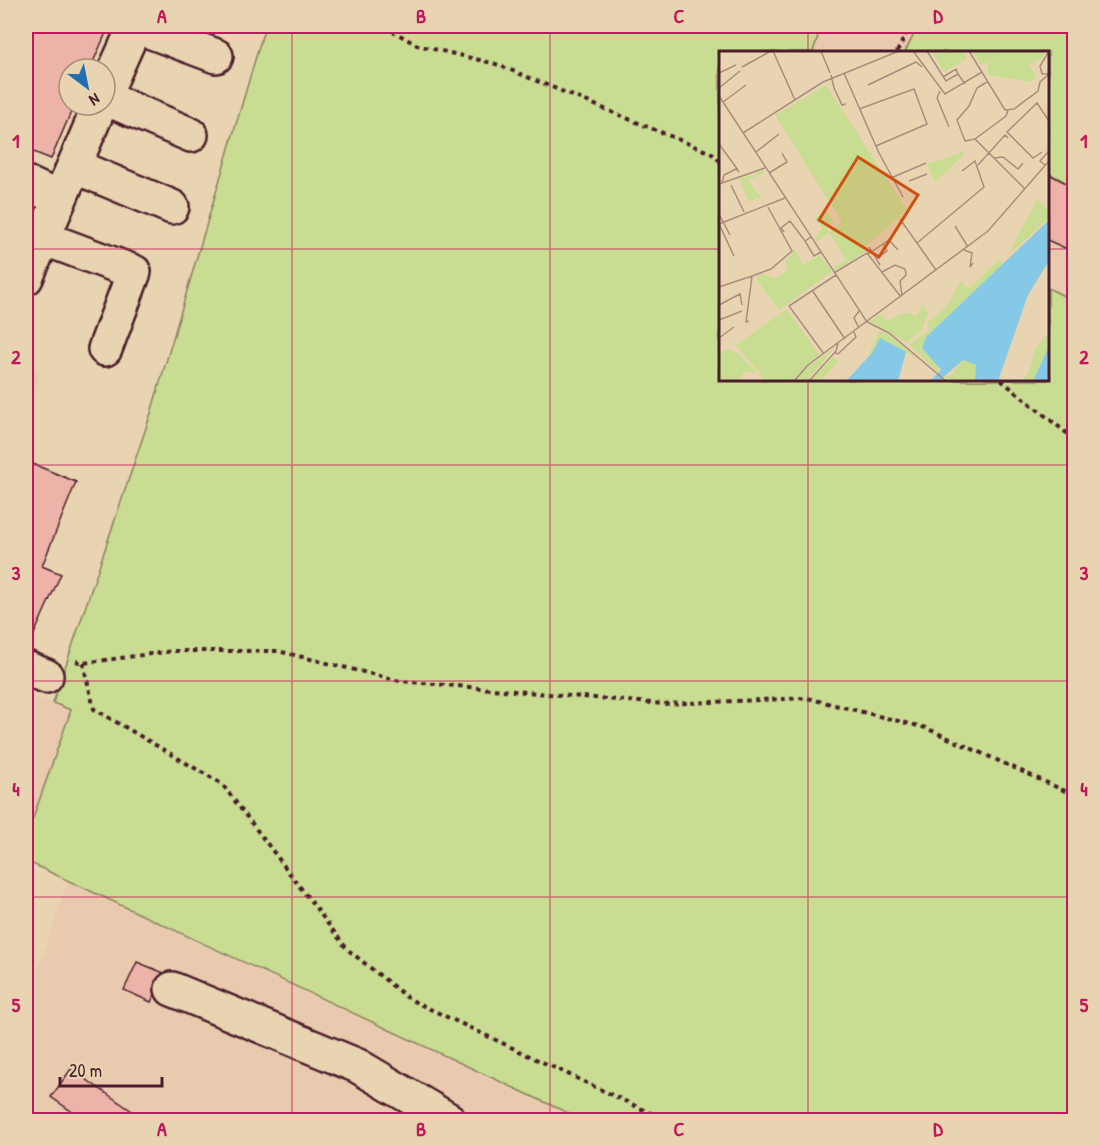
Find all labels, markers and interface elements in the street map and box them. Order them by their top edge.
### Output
text: A [157,2,167,29]
text: B [416,2,426,29]
text: C [674,2,685,29]
text: D [933,2,943,29]
inset map [719,51,1049,381]
north arrow [57,57,117,117]
text: N [85,88,104,112]
text: 1 [12,127,20,154]
text: 1 [1080,127,1088,154]
text: 2 [11,343,21,370]
text: 2 [1079,343,1089,370]
text: 3 [12,559,21,586]
text: 3 [1080,559,1089,586]
text: 4 [12,775,20,802]
text: 4 [1080,775,1088,802]
text: 5 [12,991,21,1018]
text: 5 [1080,991,1089,1018]
scale bar [60,1050,162,1088]
text: 20 m [69,1058,102,1083]
text: A [157,1115,167,1142]
text: B [416,1115,426,1142]
text: C [674,1115,685,1142]
text: D [933,1115,943,1142]

